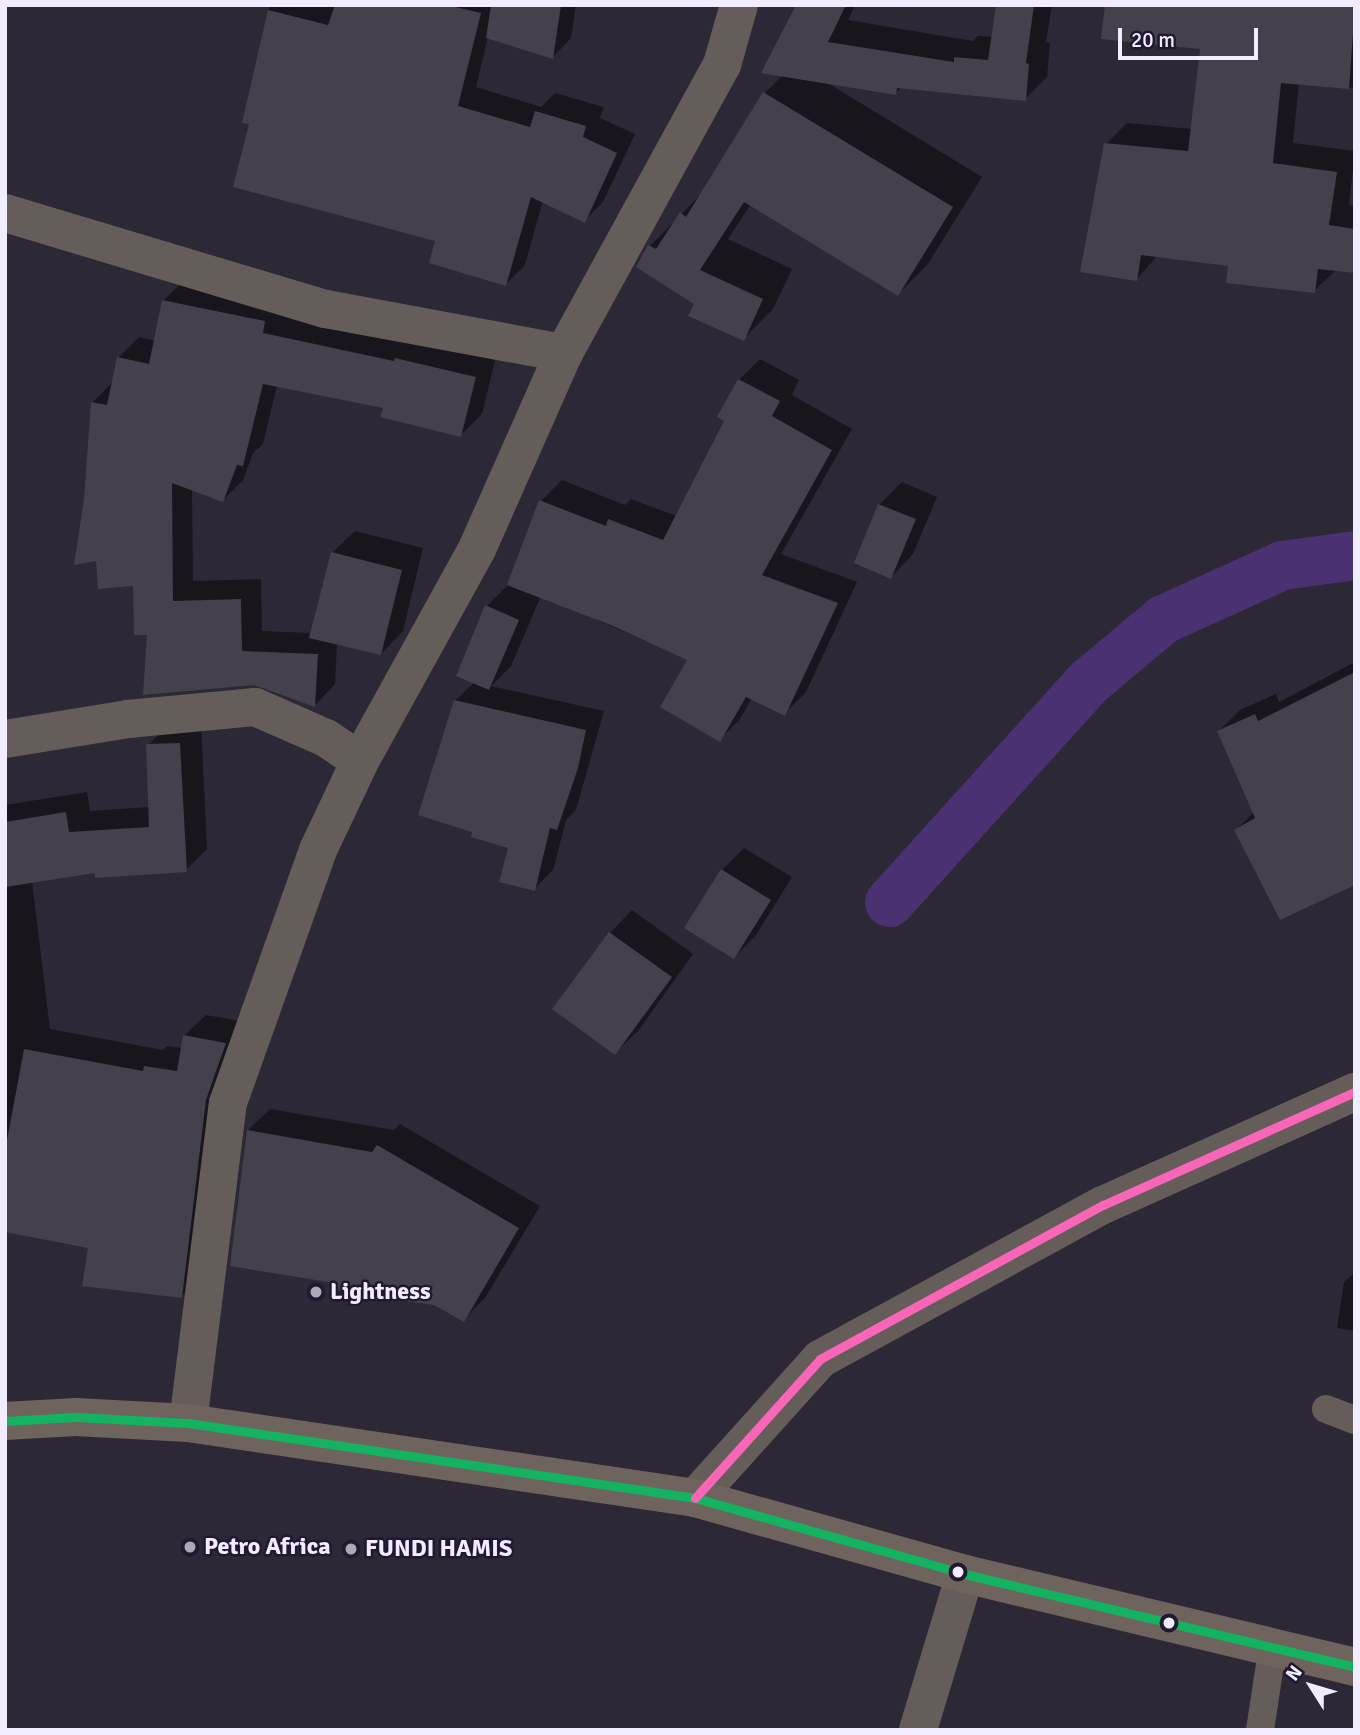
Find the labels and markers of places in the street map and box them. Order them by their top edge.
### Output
place label: Lightness [330,1278,431,1306]
marker: Lightness [308,1284,324,1300]
place label: Petro Africa [204,1533,330,1561]
place label: FUNDI HAMIS [365,1535,512,1563]
marker: Petro Africa [182,1539,198,1555]
marker: FUNDI HAMIS [343,1541,359,1557]
unlabelled marker [951,1565,965,1579]
unlabelled marker [1162,1616,1176,1630]

